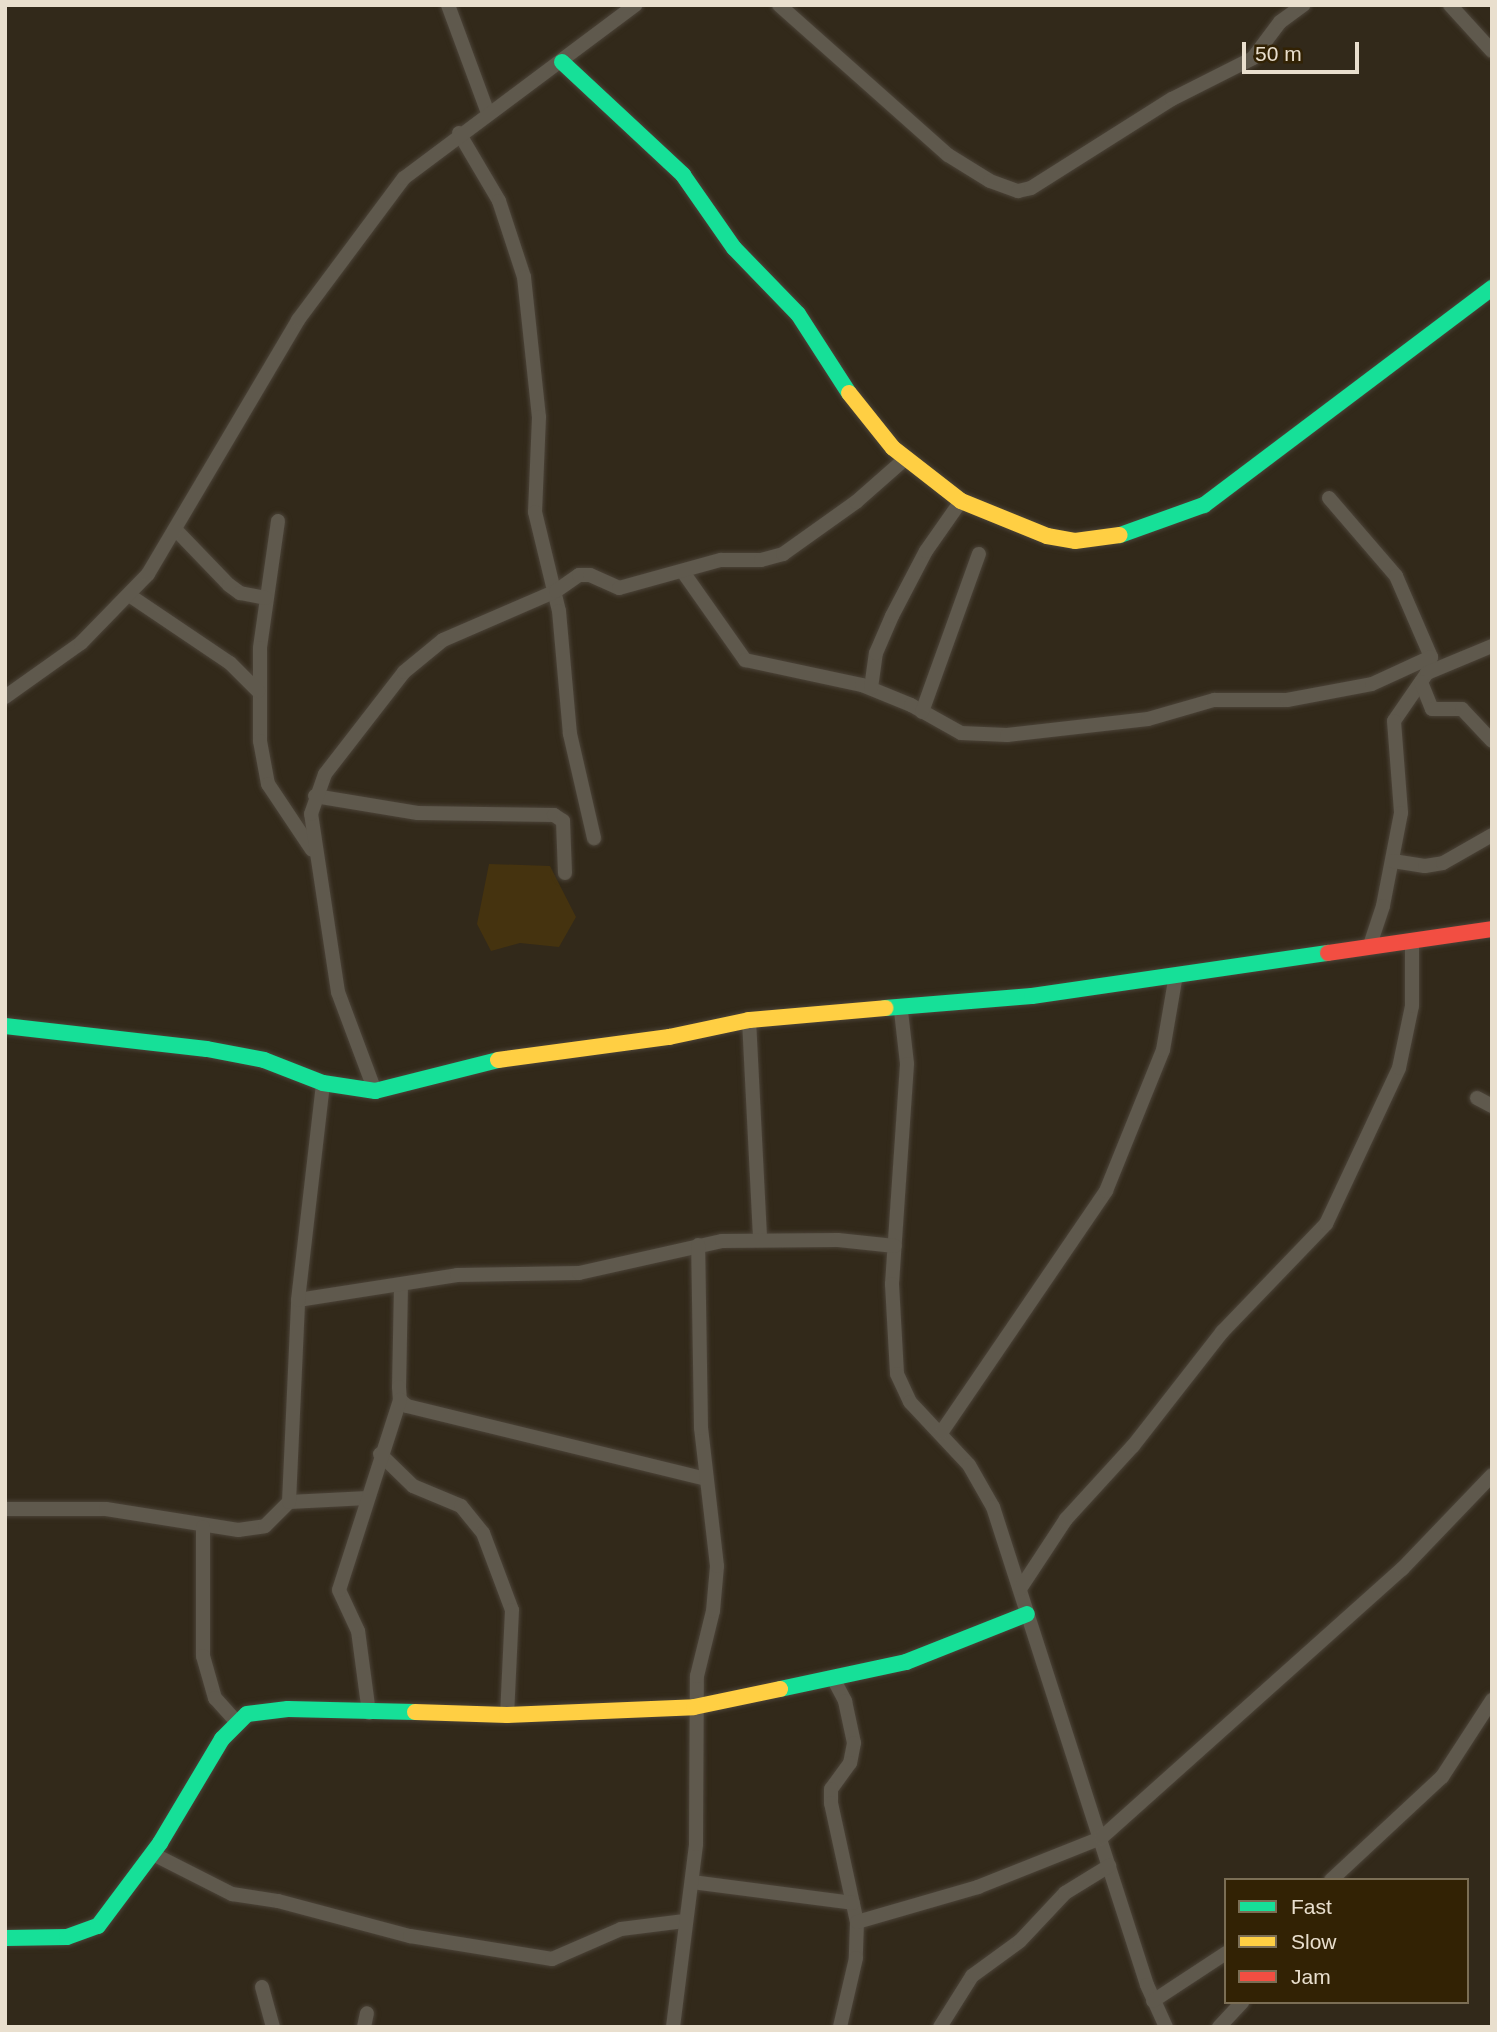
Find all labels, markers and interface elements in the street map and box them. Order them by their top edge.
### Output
scale bar [1245,28,1362,72]
text: 50 m [1255,42,1302,65]
legend [1224,1878,1469,2004]
text: Fast [1291,1895,1332,1918]
text: Slow [1291,1930,1337,1953]
text: Jam [1291,1965,1331,1988]

